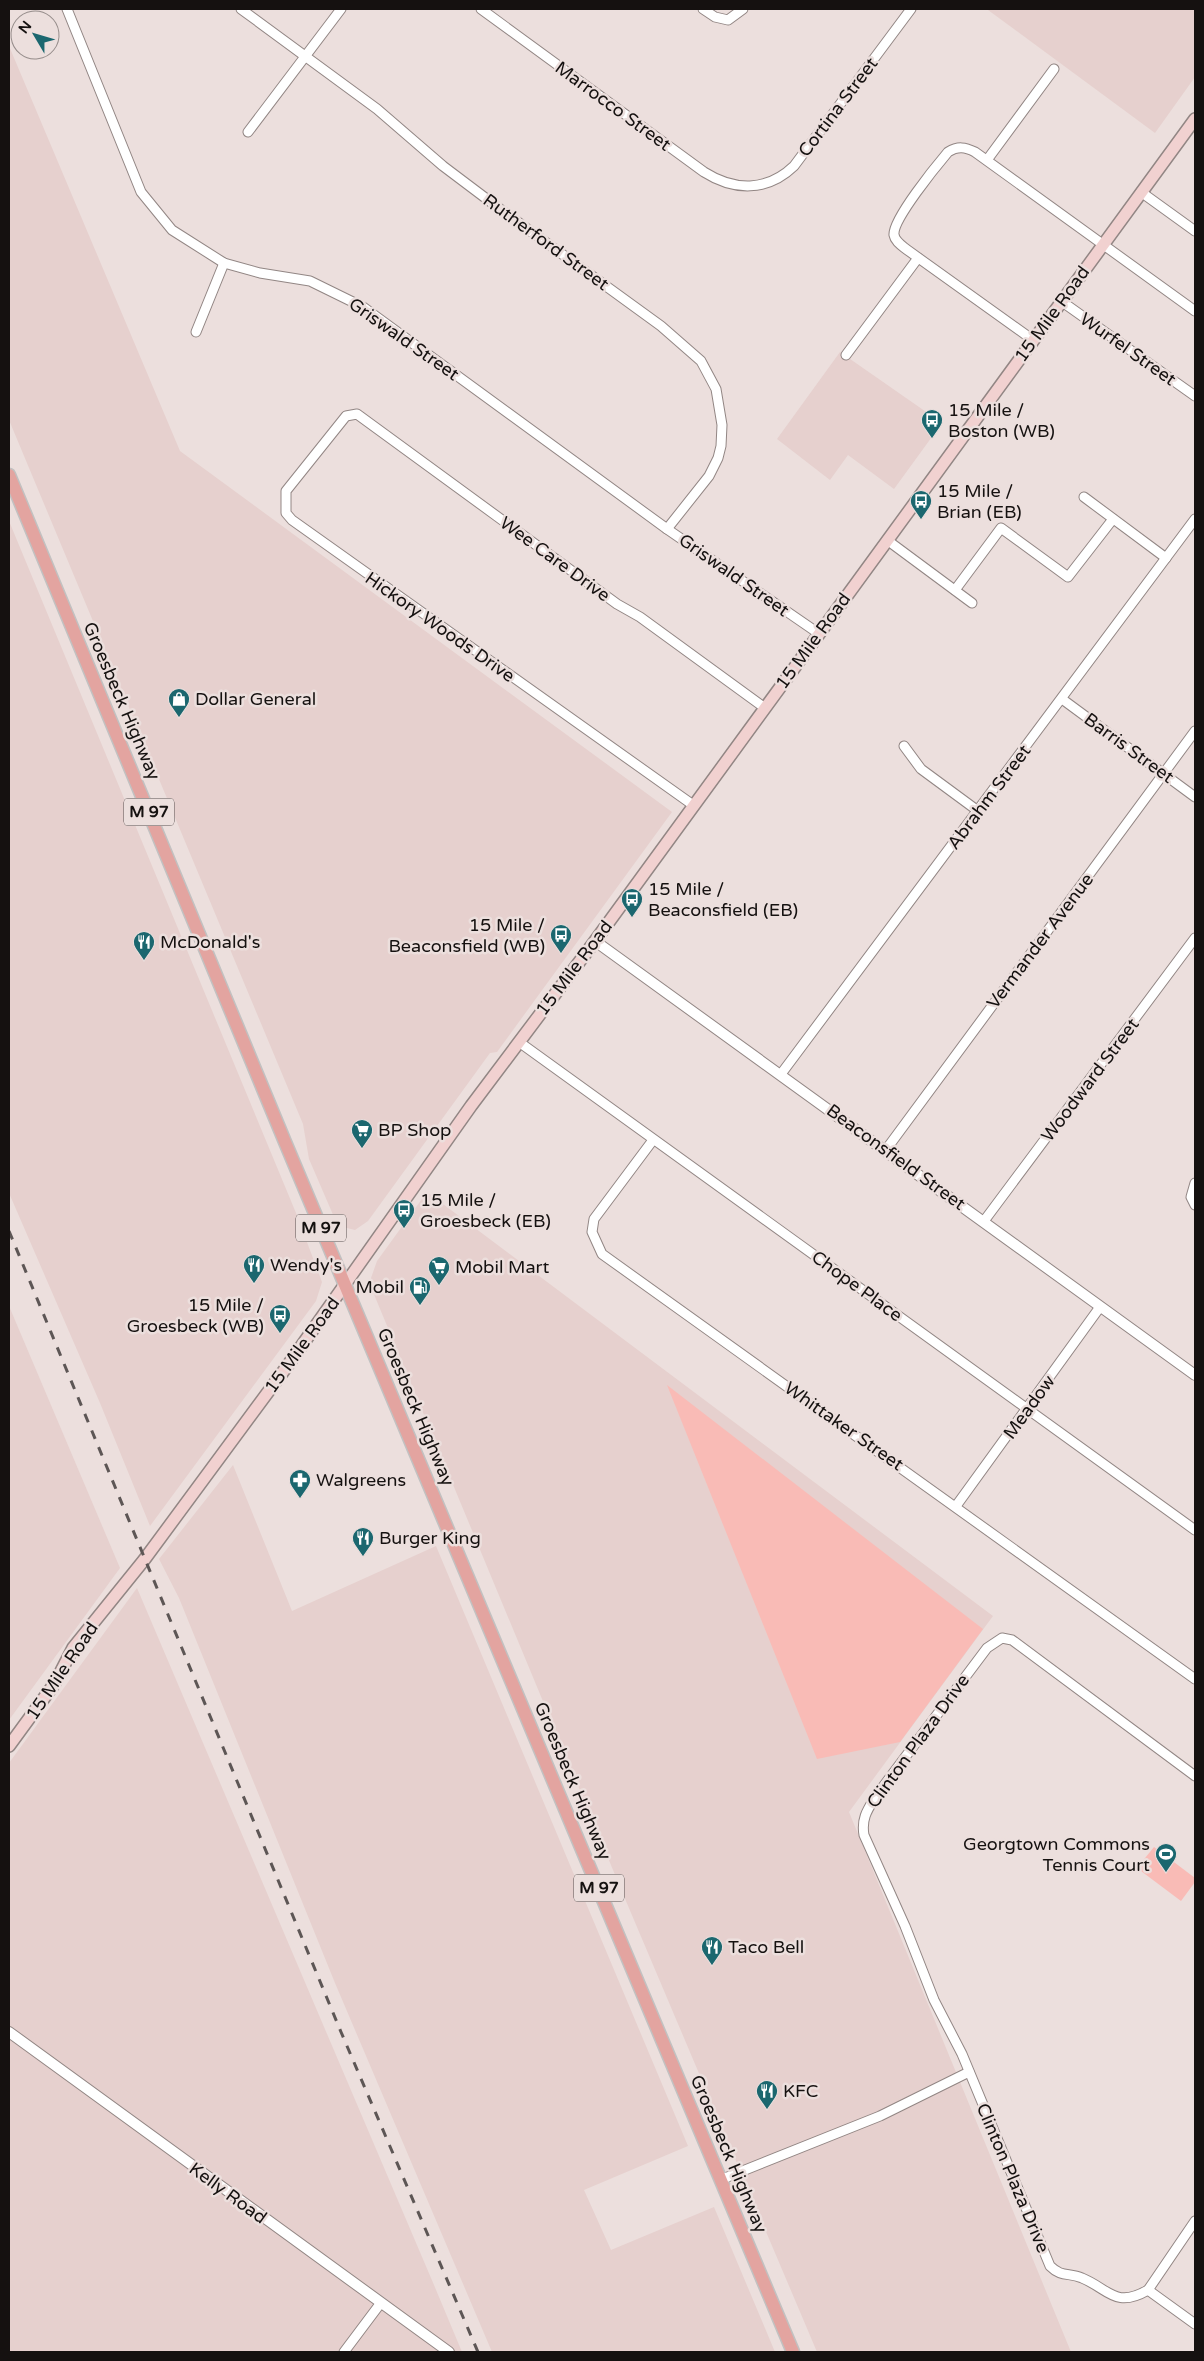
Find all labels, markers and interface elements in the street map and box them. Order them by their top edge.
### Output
north arrow [10,10,60,60]
text: N [15,18,35,37]
street label: Cortina Street [794,53,883,161]
street label: Marrocco Street [551,57,675,156]
street label: Rutherford Street [479,189,613,295]
street label: 15 Mile Road [1010,262,1094,366]
street label: Griswald Street [345,293,464,385]
street label: Wurfel Street [1076,308,1180,390]
place label: 15 Mile / Boston (WB) [948,399,1055,442]
bus stop icon: 15 Mile / Boston (WB) [920,408,944,439]
place label: 15 Mile / Brian (EB) [937,480,1022,523]
bus stop icon: 15 Mile / Brian (EB) [909,489,933,520]
street label: Wee Care Drive [496,512,614,606]
street label: Griswald Street [675,529,794,621]
street label: Hickory Woods Drive [361,567,519,687]
street label: 15 Mile Road [771,589,855,693]
street label: Groesbeck Highway [79,619,165,784]
shop icon: Dollar General [167,687,191,718]
place label: Dollar General [195,688,316,710]
street label: Barris Street [1080,708,1178,788]
street label: Abrahm Street [943,740,1036,854]
road number: M 97 [124,799,174,826]
street label: Vermander Avenue [982,869,1098,1013]
place label: 15 Mile / Beaconsfield (EB) [648,878,798,921]
bus stop icon: 15 Mile / Beaconsfield (EB) [620,887,644,918]
place label: 15 Mile / Beaconsfield (WB) [388,914,545,957]
street label: 15 Mile Road [531,916,617,1020]
bus stop icon: 15 Mile / Beaconsfield (WB) [549,923,573,954]
restaurant icon: McDonald's [132,930,156,961]
place label: McDonald's [160,931,260,953]
street label: Woodward Street [1036,1014,1144,1146]
street label: Beaconsfield Street [822,1099,970,1215]
supermarket icon: BP Shop [350,1118,374,1149]
place label: BP Shop [378,1119,451,1141]
place label: 15 Mile / Groesbeck (EB) [420,1189,551,1232]
bus stop icon: 15 Mile / Groesbeck (EB) [392,1198,416,1229]
road number: M 97 [296,1214,346,1242]
street label: Chope Place [807,1246,907,1326]
restaurant icon: Wendy's [242,1253,266,1284]
place label: Wendy's [270,1254,342,1276]
supermarket icon: Mobil Mart [427,1255,451,1286]
place label: Mobil Mart [455,1256,549,1278]
fuel station icon: Mobil [408,1275,432,1306]
place label: Mobil [356,1276,404,1298]
street label: 15 Mile Road [260,1293,344,1397]
place label: 15 Mile / Groesbeck (WB) [127,1294,264,1337]
bus stop icon: 15 Mile / Groesbeck (WB) [268,1303,292,1334]
street label: Groesbeck Highway [373,1325,459,1490]
street label: Meadow [998,1371,1060,1443]
street label: Whittaker Street [780,1377,908,1475]
pharmacy icon: Walgreens [288,1468,312,1499]
place label: Walgreens [316,1469,406,1491]
restaurant icon: Burger King [351,1526,375,1557]
place label: Burger King [379,1527,481,1549]
street label: 15 Mile Road [21,1618,103,1724]
street label: Clinton Plaza Drive [862,1670,974,1812]
street label: Groesbeck Highway [530,1699,616,1864]
place label: Georgtown Commons Tennis Court [963,1833,1150,1876]
sports icon: Georgtown Commons Tennis Court [1154,1842,1178,1873]
road number: M 97 [574,1875,624,1902]
restaurant icon: Taco Bell [700,1935,724,1966]
place label: Taco Bell [728,1936,804,1958]
street label: Groesbeck Highway [686,2072,772,2237]
restaurant icon: KFC [755,2079,779,2110]
place label: KFC [783,2080,818,2102]
street label: Clinton Plaza Drive [972,2100,1054,2256]
street label: Kelly Road [185,2157,271,2229]

